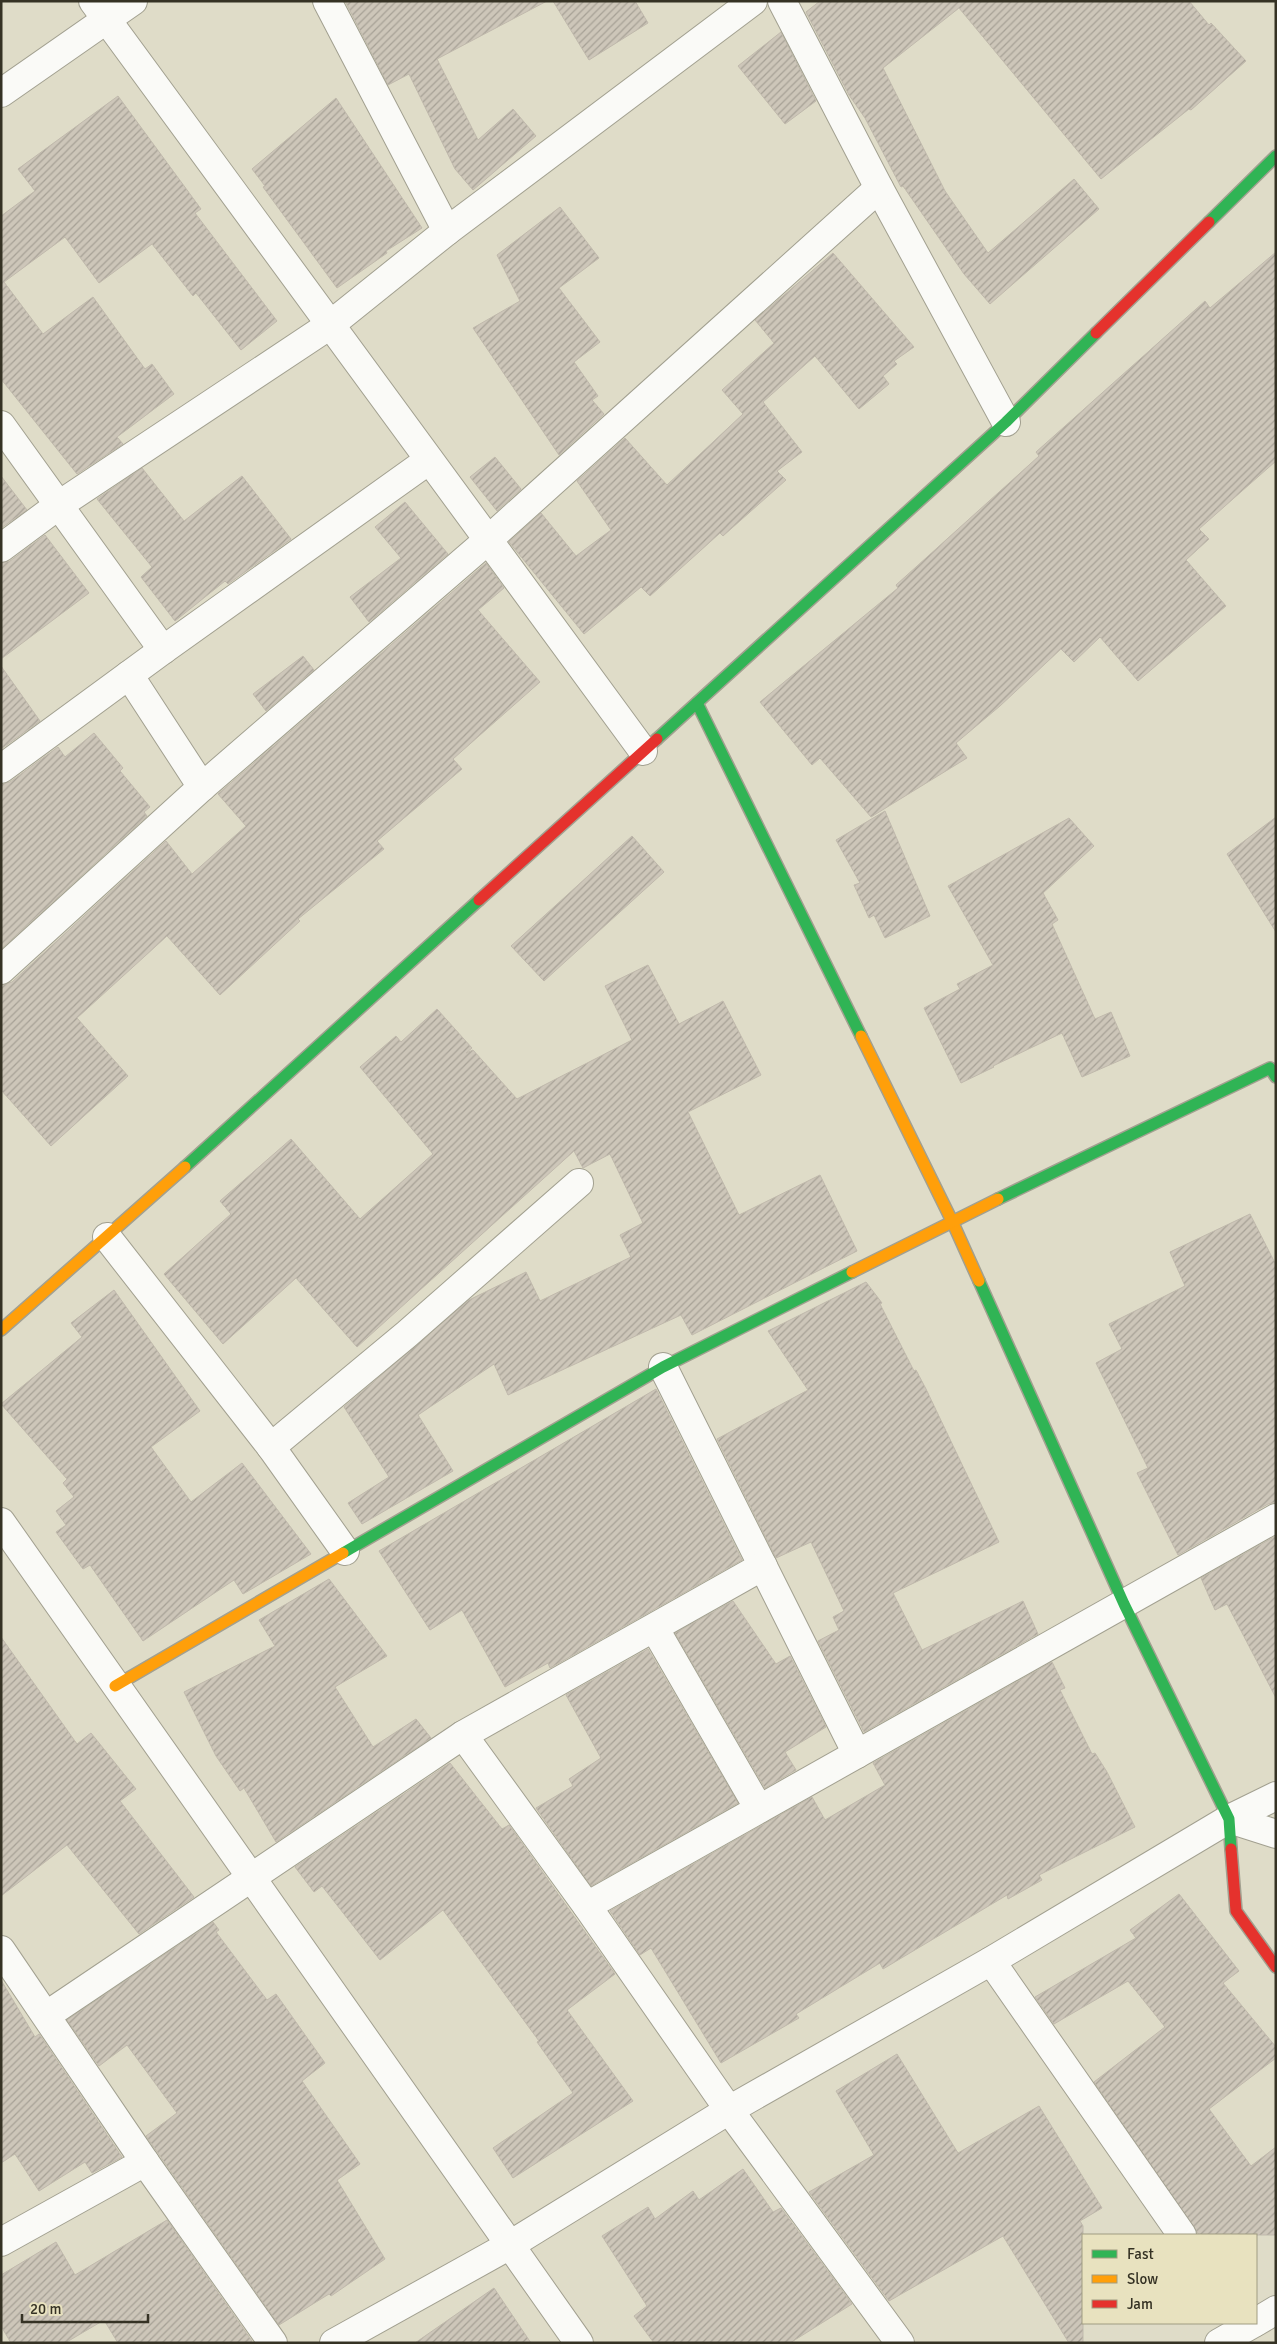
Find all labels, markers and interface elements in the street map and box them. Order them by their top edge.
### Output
legend [1082,2234,1257,2324]
text: Fast [1127,2245,1154,2263]
text: Slow [1127,2270,1158,2288]
scale bar [22,2292,149,2324]
text: Jam [1127,2295,1153,2313]
text: 20 m [30,2300,61,2318]

